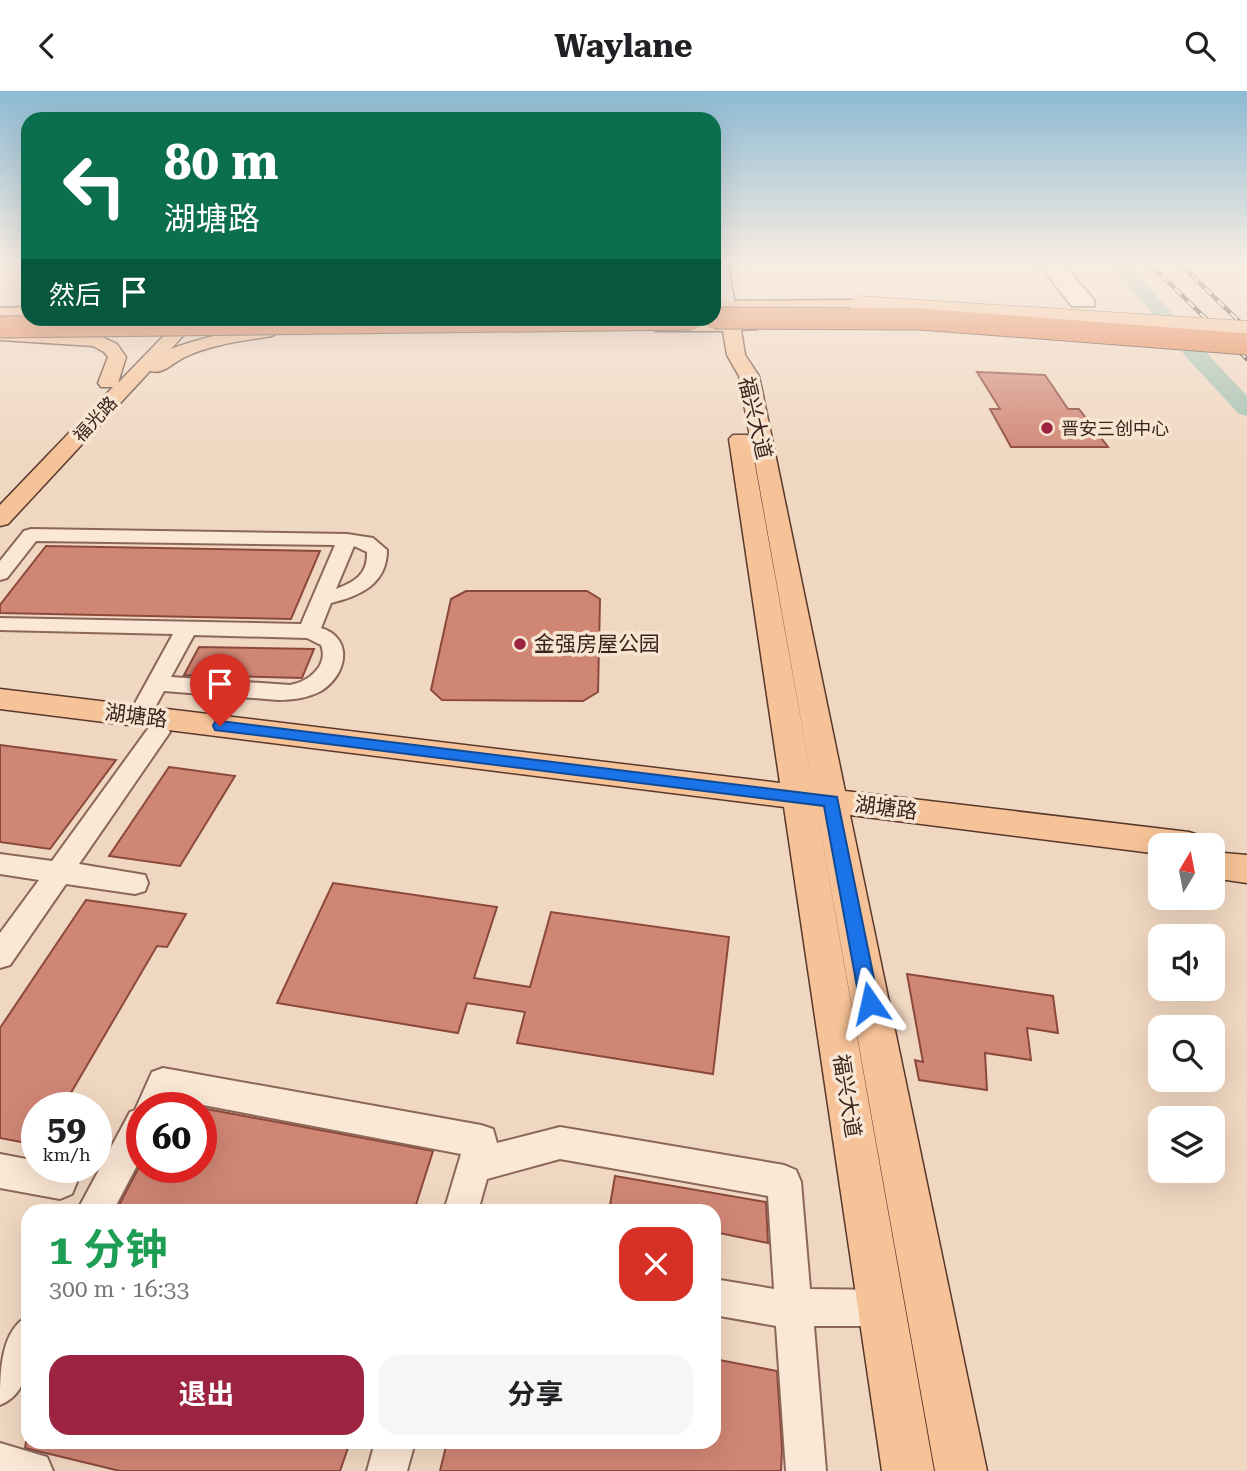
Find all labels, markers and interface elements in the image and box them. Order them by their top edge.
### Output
icon: back [28,27,66,65]
text: Waylane [554,27,693,65]
icon: search [1181,27,1219,65]
text: 80 m [164,134,279,191]
icon: left [49,140,140,231]
text: 湖塘路 [164,200,260,238]
icon: arrive [115,273,153,311]
text: 然后 [49,280,101,310]
street label: 福兴大道 [734,374,776,462]
street label: 福光路 [69,392,121,446]
place label: 晋安三创中心 [1061,418,1169,439]
marker: 晋安三创中心 [1039,420,1055,436]
place label: 金强房屋公园 [534,632,660,656]
marker: 金强房屋公园 [512,636,528,652]
pin [190,654,250,726]
icon: arrive [201,665,239,703]
street label: 湖塘路 [103,700,169,732]
street label: 湖塘路 [853,792,919,824]
north arrow [1148,833,1225,910]
map controls [1148,833,1225,1183]
button: sound [1148,924,1225,1001]
position arrow [833,966,907,1040]
button: search [1148,1015,1225,1092]
street label: 福兴大道 [829,1053,865,1139]
speed limit sign: 60 [126,1092,217,1183]
button: layers [1148,1106,1225,1183]
text: 59 [47,1108,86,1149]
text: km/h [42,1144,91,1165]
text: 1 分钟 [49,1225,167,1274]
button: close [619,1227,693,1301]
text: 300 m · 16:33 [49,1276,189,1303]
button: 退出 [49,1355,364,1435]
button: 分享 [378,1355,693,1435]

